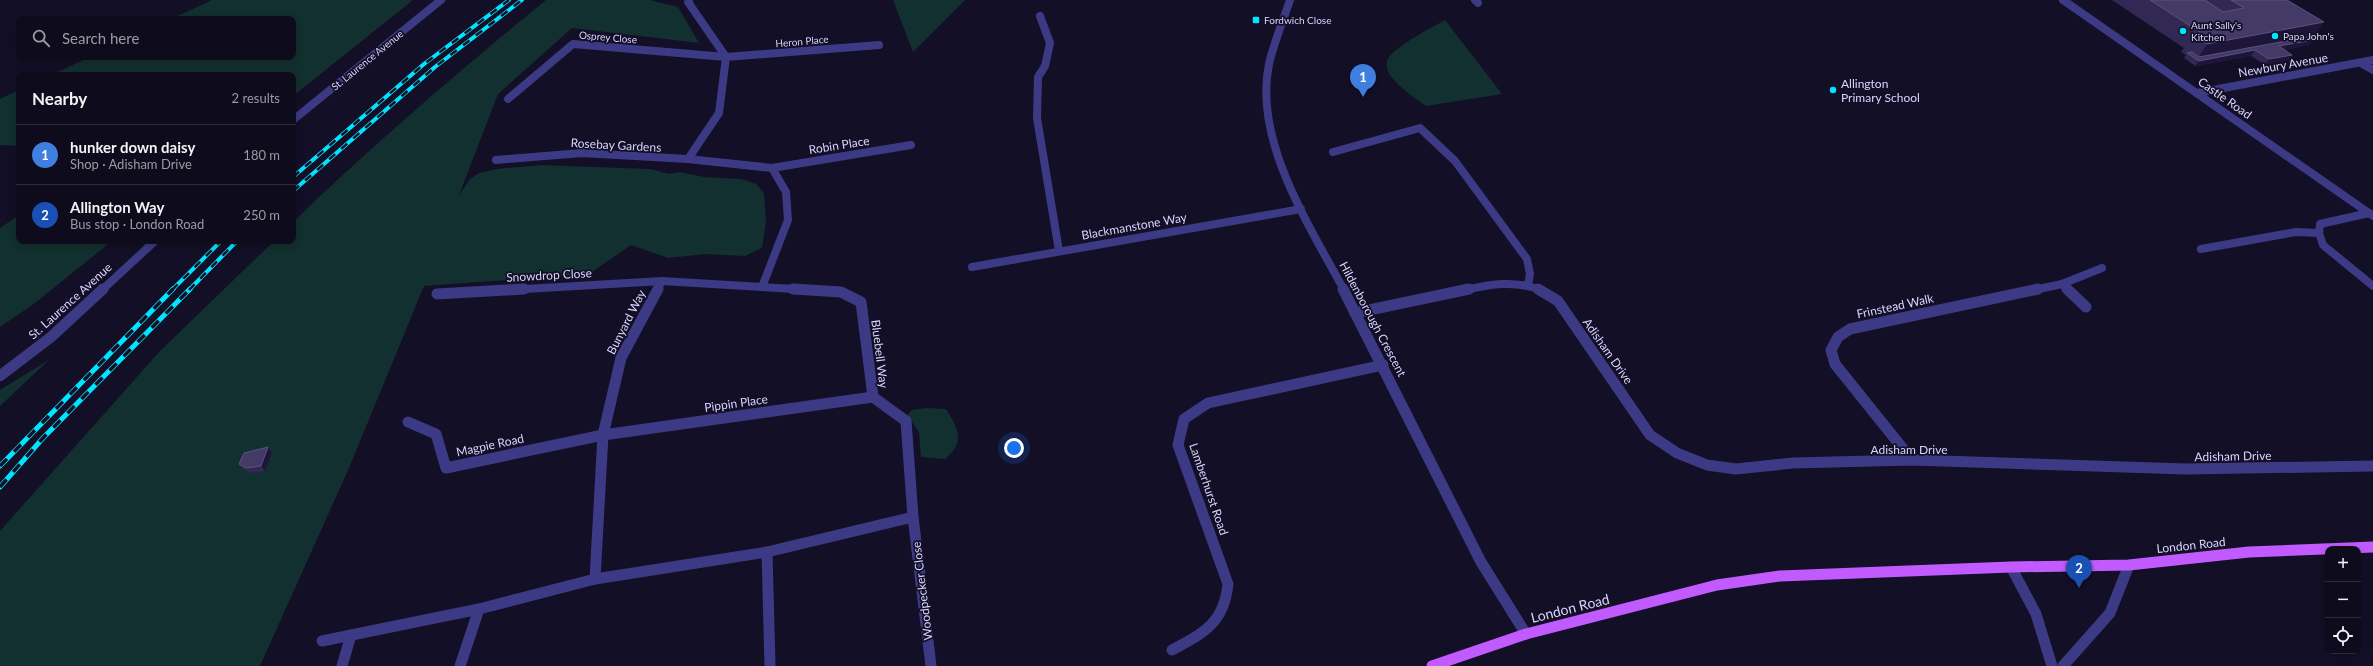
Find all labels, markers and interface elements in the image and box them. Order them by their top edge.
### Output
place label: Fordwich Close [1264,14,1331,26]
marker: Fordwich Close [1251,15,1261,25]
search box [16,16,296,60]
place label: Aunt Sally's Kitchen [2191,19,2241,43]
marker: Aunt Sally's Kitchen [2178,26,2188,36]
icon: search [30,27,52,49]
street label: St. Laurence Avenue [329,27,405,93]
street label: Osprey Close [578,28,638,46]
text: Search here [62,29,139,47]
place label: Papa John's [2283,30,2334,42]
marker: Papa John's [2270,31,2280,41]
street label: Heron Place [775,33,829,49]
street label: Newbury Avenue [2237,50,2329,80]
pin: 1 [1350,64,1376,97]
street label: Castle Road [2195,74,2255,122]
place label: Allington Primary School [1841,76,1920,105]
marker: Allington Primary School [1828,85,1838,95]
text: Nearby [32,88,87,109]
text: 2 results [232,90,280,106]
street label: Robin Place [808,133,870,157]
street label: Rosebay Gardens [570,135,662,155]
text: hunker down daisy [70,138,195,156]
text: 1 [41,147,49,163]
text: 180 m [243,147,280,163]
text: Shop · Adisham Drive [70,156,192,172]
text: Allington Way [70,198,164,216]
text: 2 [41,207,49,223]
text: 250 m [243,207,280,223]
street label: Blackmanstone Way [1080,209,1189,243]
text: Bus stop · London Road [70,216,204,232]
street label: Hildenborough Crescent [1336,259,1410,380]
street label: St. Laurence Avenue [25,260,115,342]
street label: Snowdrop Close [506,265,592,285]
street label: Bunyard Way [603,287,649,357]
street label: Frinstead Walk [1855,290,1936,321]
street label: Adisham Drive [1580,315,1636,387]
street label: Bluebell Way [868,319,892,390]
street label: Pippin Place [703,391,769,415]
street label: Magpie Road [455,431,525,459]
your location [1004,438,1024,458]
street label: Lamberhurst Road [1186,441,1232,537]
street label: Adisham Drive [1871,442,1948,457]
street label: Adisham Drive [2194,448,2272,464]
street label: London Road [2156,534,2226,556]
street label: Woodpecker Close [909,541,935,641]
map controls [2325,546,2361,654]
button: + [2325,546,2361,582]
pin: 2 [2066,555,2092,588]
button: − [2325,582,2361,618]
street label: London Road [1529,590,1611,626]
button: locate [2325,618,2361,654]

